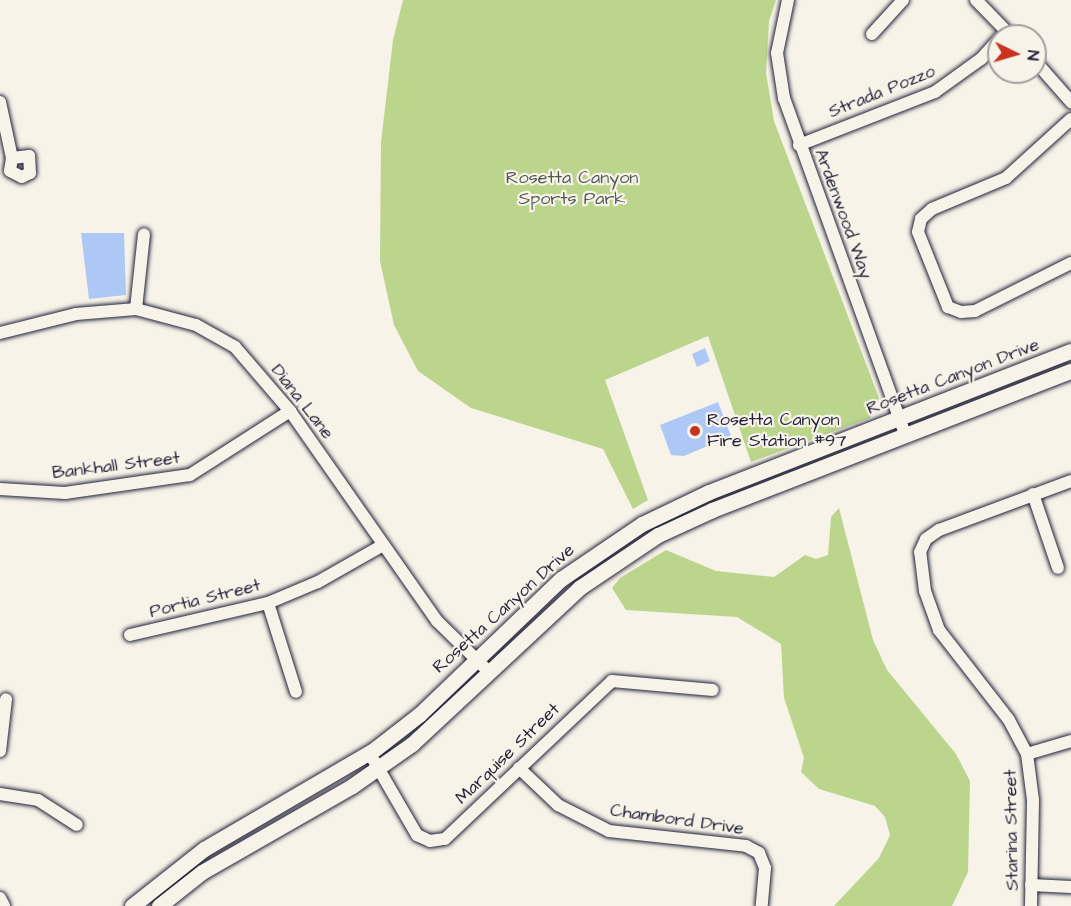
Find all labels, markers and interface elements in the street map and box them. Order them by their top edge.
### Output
north arrow [987,24,1047,84]
text: N [1022,49,1044,61]
street label: Strada Pozzo [826,61,938,123]
street label: Ardenwood Way [809,146,877,282]
park label: Rosetta Canyon Sports Park [506,168,638,210]
street label: Rosetta Canyon Drive [864,334,1042,420]
street label: Diana Lane [266,360,338,444]
place label: Rosetta Canyon Fire Station #97 [707,410,846,452]
marker: Rosetta Canyon Fire Station #97 [688,424,702,438]
street label: Bankhall Street [51,447,181,485]
street label: Rosetta Canyon Drive [429,540,579,678]
street label: Portia Street [147,575,263,623]
street label: Marquise Street [451,699,565,809]
street label: Starina Street [1000,769,1024,891]
street label: Chambord Drive [609,800,745,840]

